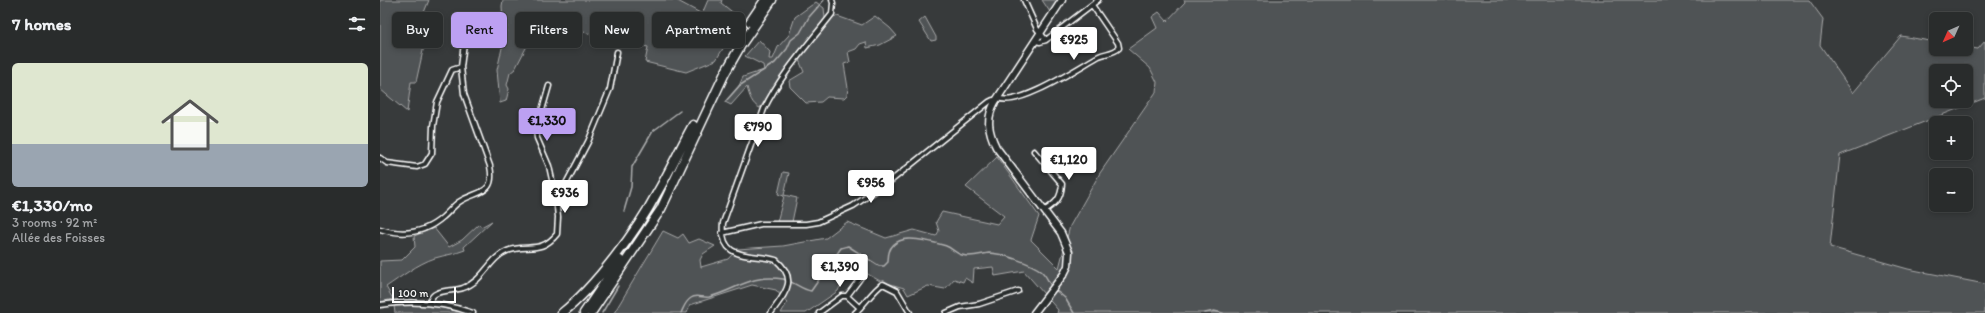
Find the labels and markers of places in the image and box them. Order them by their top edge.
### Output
pin: €925 [1050,27,1098,61]
pin: €1,330 [514,108,580,142]
pin: €790 [734,114,782,148]
pin: €1,120 [1036,147,1102,181]
pin: €956 [847,170,895,204]
pin: €936 [541,180,589,214]
pin: €1,390 [807,254,873,288]

